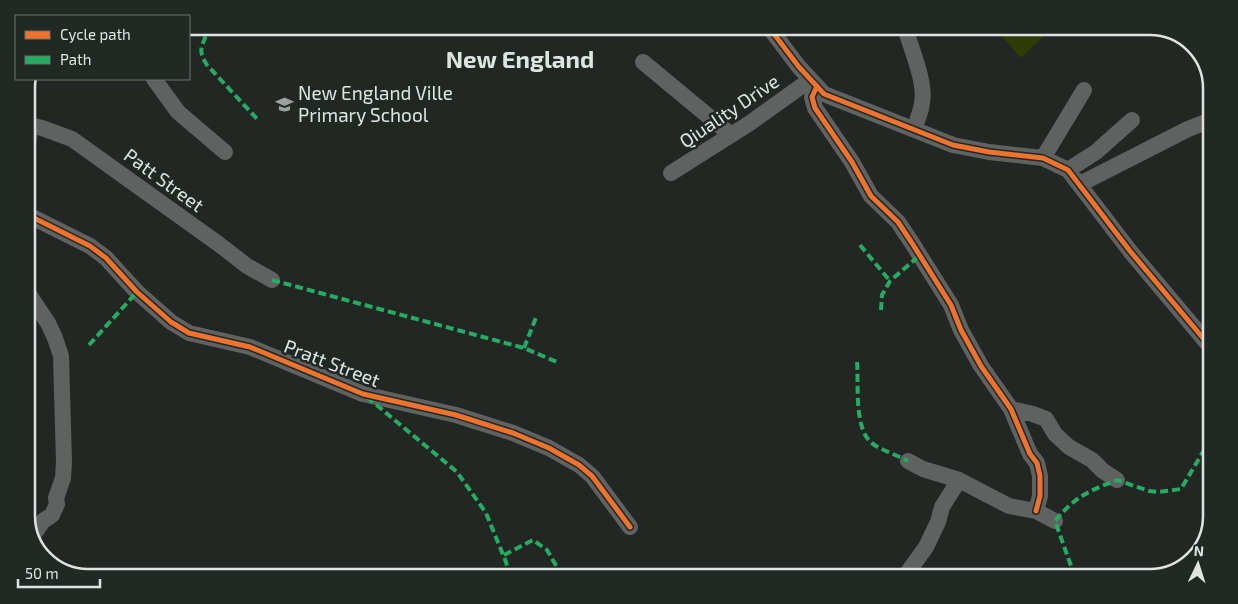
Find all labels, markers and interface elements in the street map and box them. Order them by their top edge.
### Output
legend [15,15,190,80]
text: Cycle path [60,25,131,43]
district label: New England [446,44,594,73]
text: Path [60,50,91,68]
street label: Qiuality Drive [675,69,783,152]
place label: New England Ville Primary School [298,81,453,126]
school or university icon: New England Ville Primary School [274,94,294,114]
street label: Patt Street [120,143,209,216]
street label: Pratt Street [281,334,383,391]
north arrow [1173,539,1223,589]
text: N [1193,542,1205,559]
scale bar [18,556,100,588]
text: 50 m [25,564,59,582]

